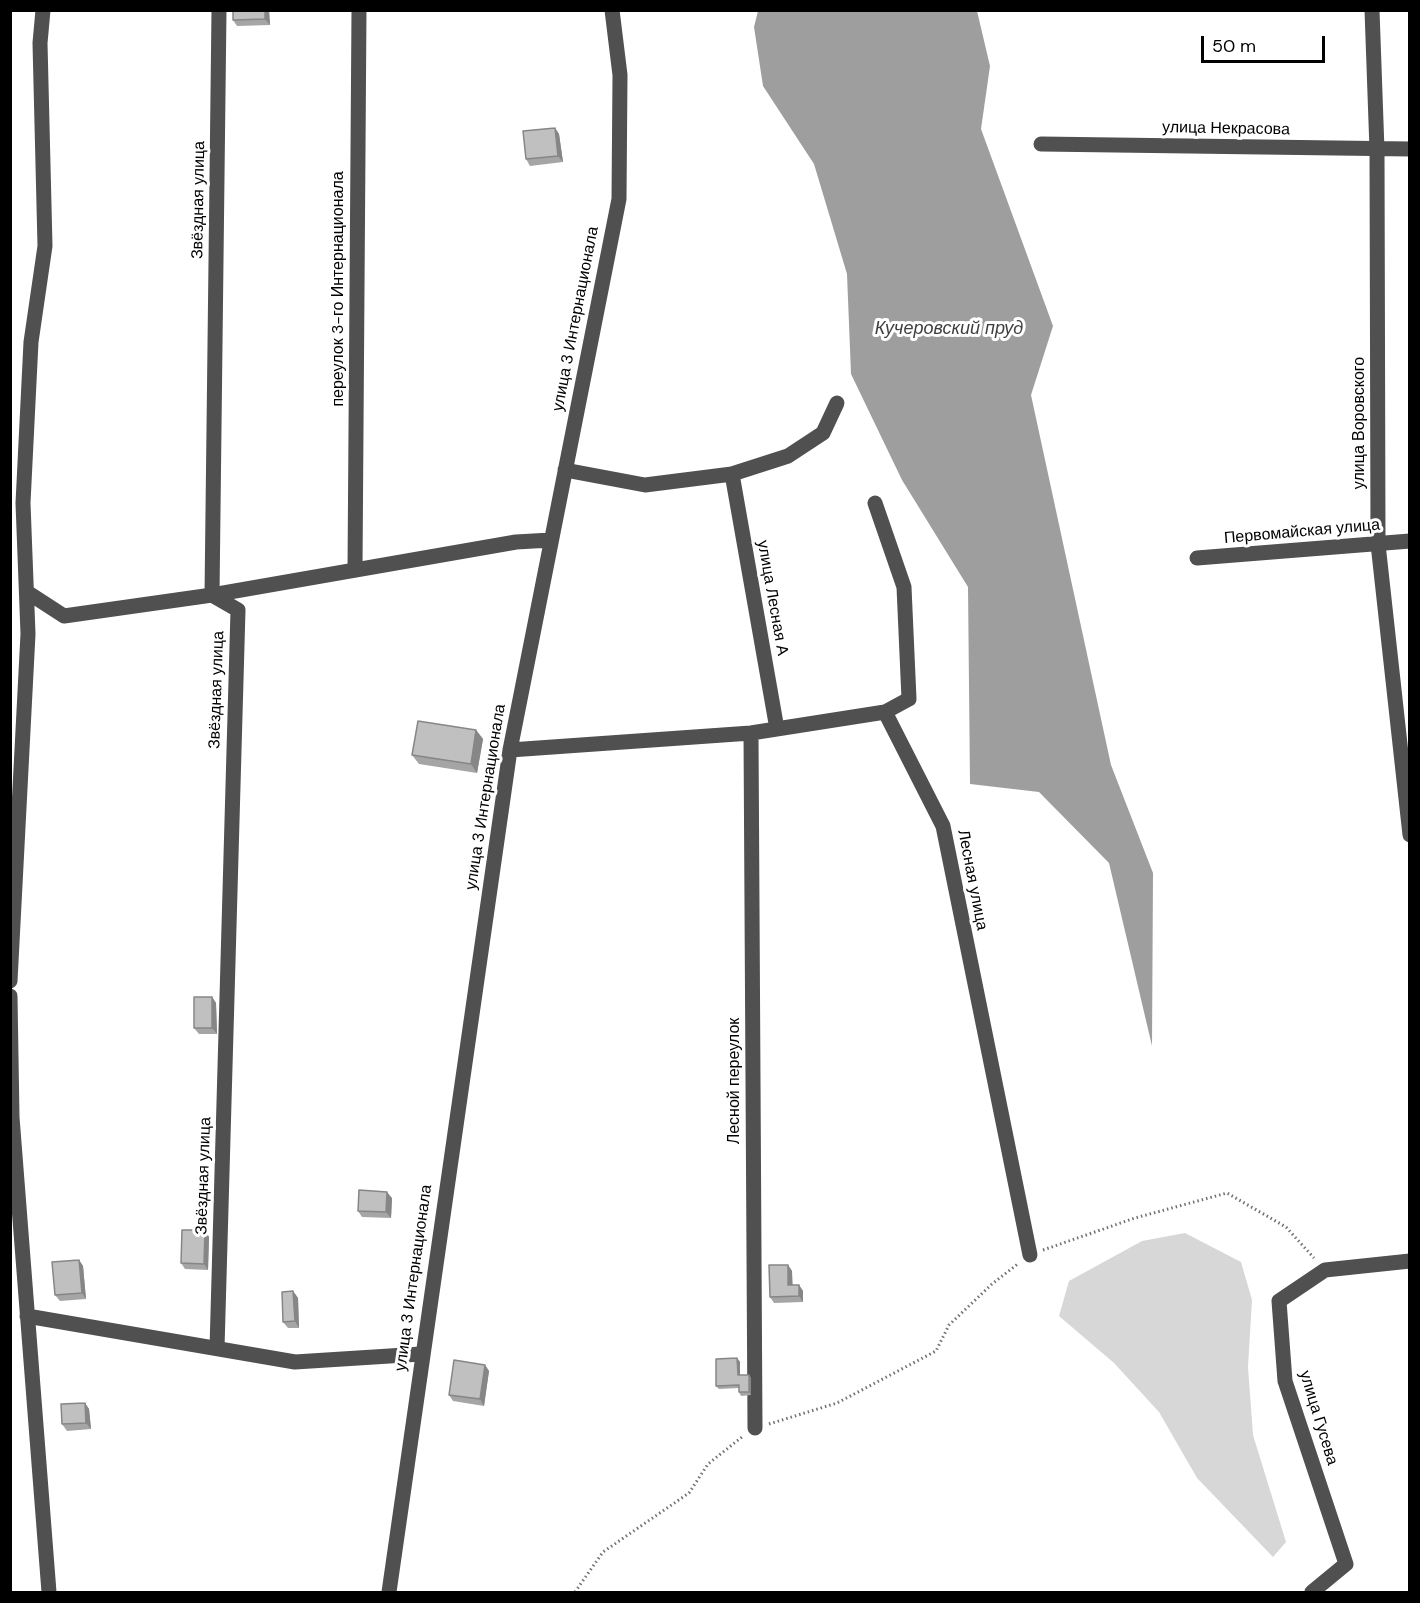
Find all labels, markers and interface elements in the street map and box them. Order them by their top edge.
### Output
scale bar [1204,24,1328,62]
text: 50 m [1212,34,1256,58]
street label: улица Некрасова [1162,118,1290,140]
street label: Звёздная улица [188,141,210,259]
street label: переулок 3-го Интернационала [329,171,349,407]
street label: улица 3 Интернационала [549,225,603,413]
water label: Кучеровский пруд [875,318,1023,340]
street label: улица Воровского [1350,357,1370,489]
street label: Первомайская улица [1223,516,1381,548]
street label: улица Лесная А [752,539,792,657]
street label: Звёздная улица [205,631,229,749]
street label: улица 3 Интернационала [462,703,510,891]
street label: Лесная улица [953,828,991,932]
street label: Лесной переулок [725,1018,745,1144]
street label: Звёздная улица [192,1117,216,1235]
street label: улица 3 Интернационала [391,1184,437,1372]
street label: улица Гусева [1295,1368,1341,1468]

